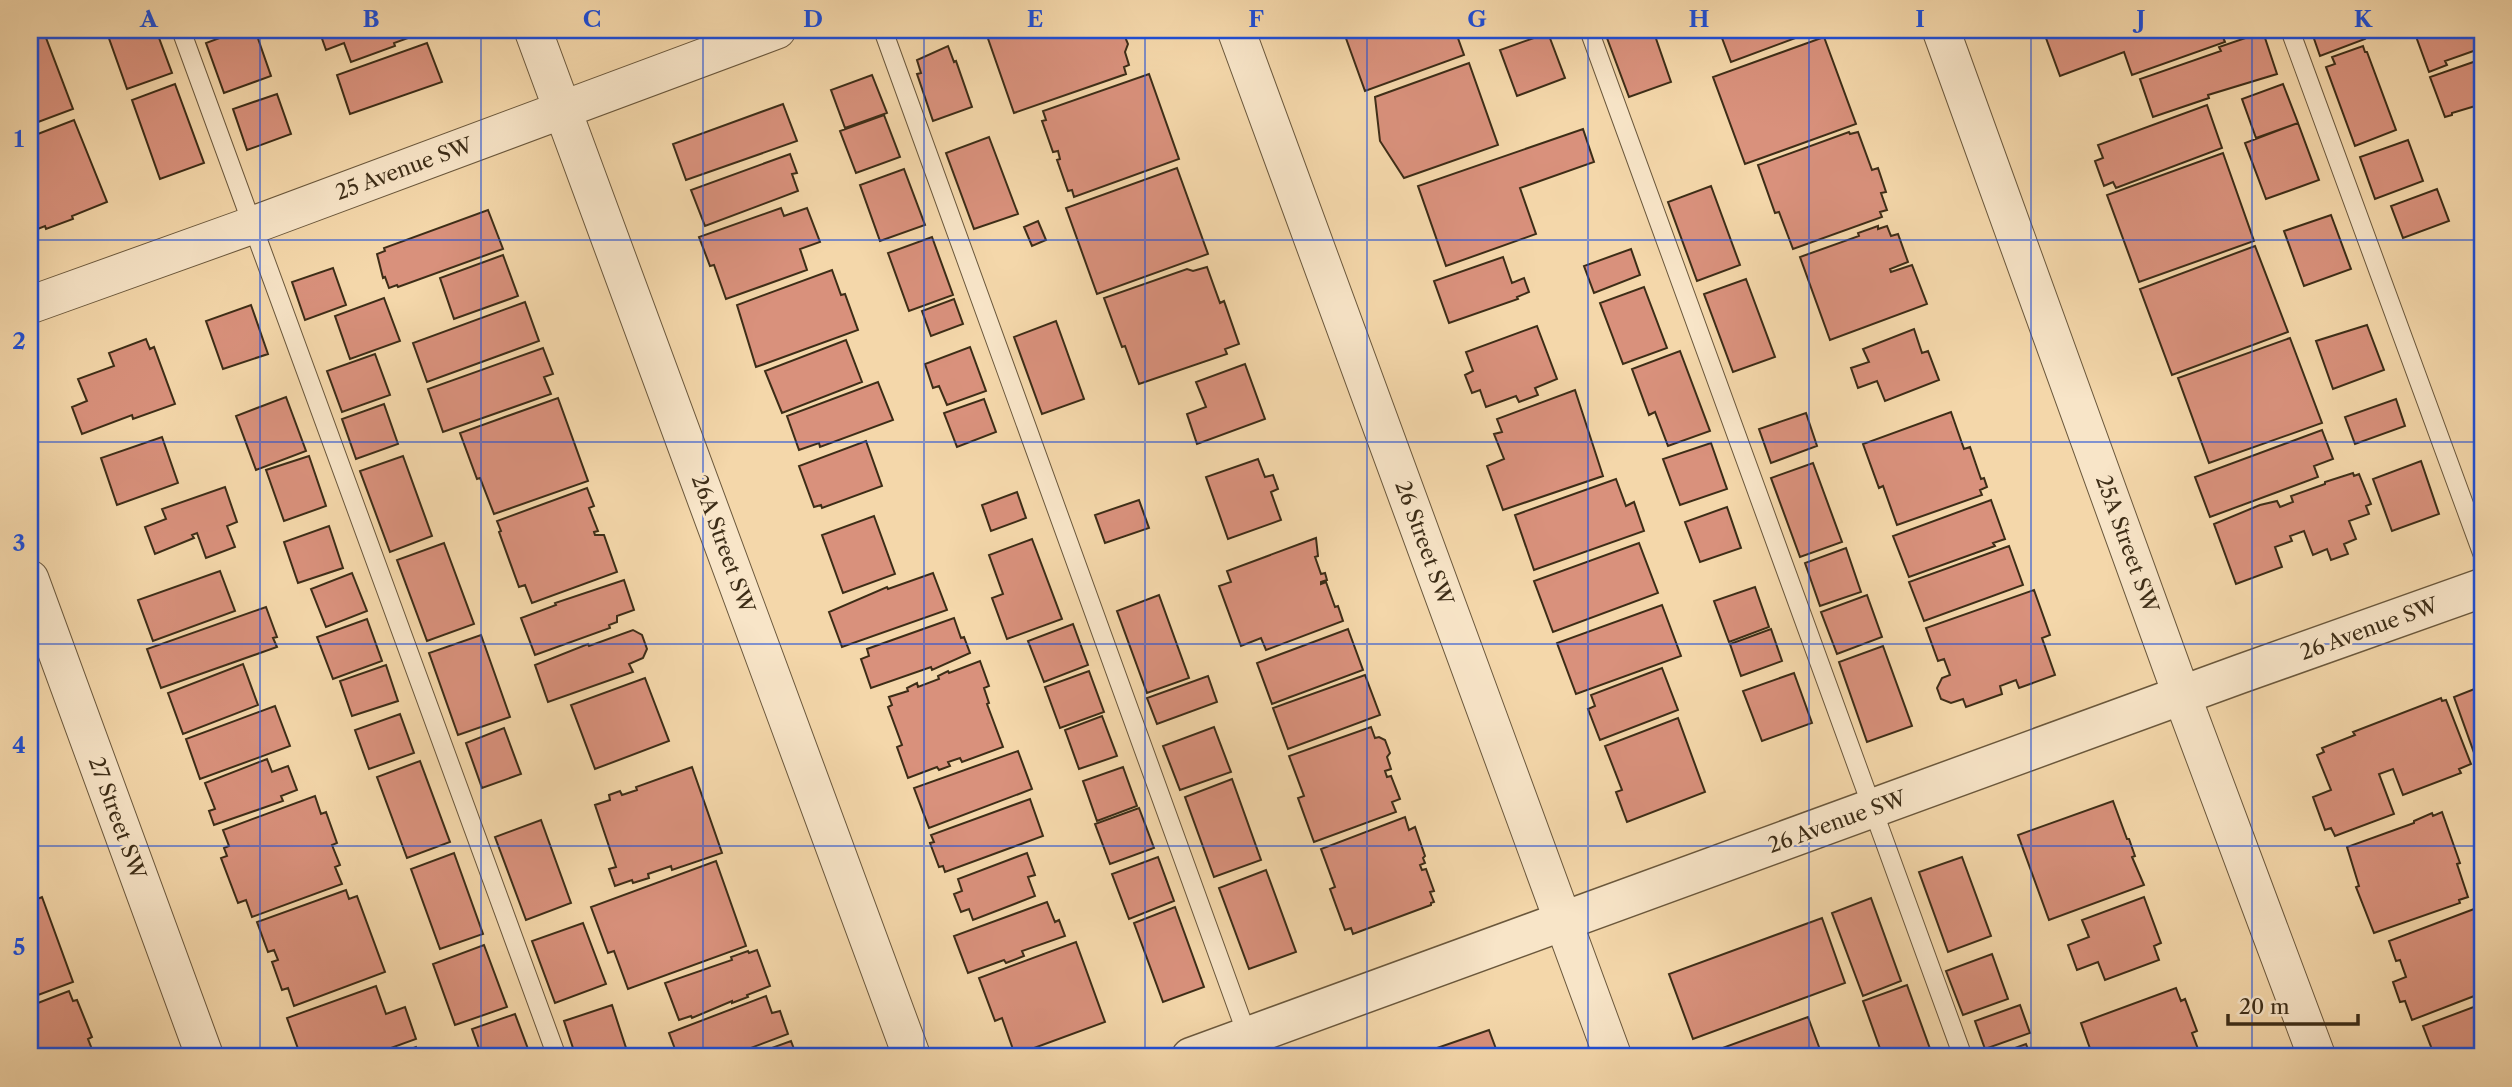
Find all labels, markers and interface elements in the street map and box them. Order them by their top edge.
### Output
text: A [139,5,159,33]
text: B [362,5,380,33]
text: C [583,5,601,33]
text: D [803,5,823,33]
text: E [1027,5,1043,33]
text: F [1248,5,1264,33]
text: G [1467,5,1487,33]
text: H [1689,5,1710,33]
text: I [1915,5,1925,33]
text: J [2132,5,2146,33]
text: K [2354,5,2373,33]
text: 1 [14,125,25,153]
street label: 25 Avenue SW [332,132,477,205]
text: 2 [12,327,26,355]
street label: 26A Street SW [687,471,760,617]
street label: 25A Street SW [2091,472,2164,617]
street label: 26 Street SW [1390,477,1459,609]
text: 3 [13,529,26,557]
street label: 26 Avenue SW [2296,592,2442,665]
text: 4 [12,731,26,759]
street label: 27 Street SW [84,753,152,884]
street label: 26 Avenue SW [1764,785,1910,858]
text: 5 [13,933,25,961]
scale bar [2228,982,2358,1026]
text: 20 m [2239,994,2290,1019]

